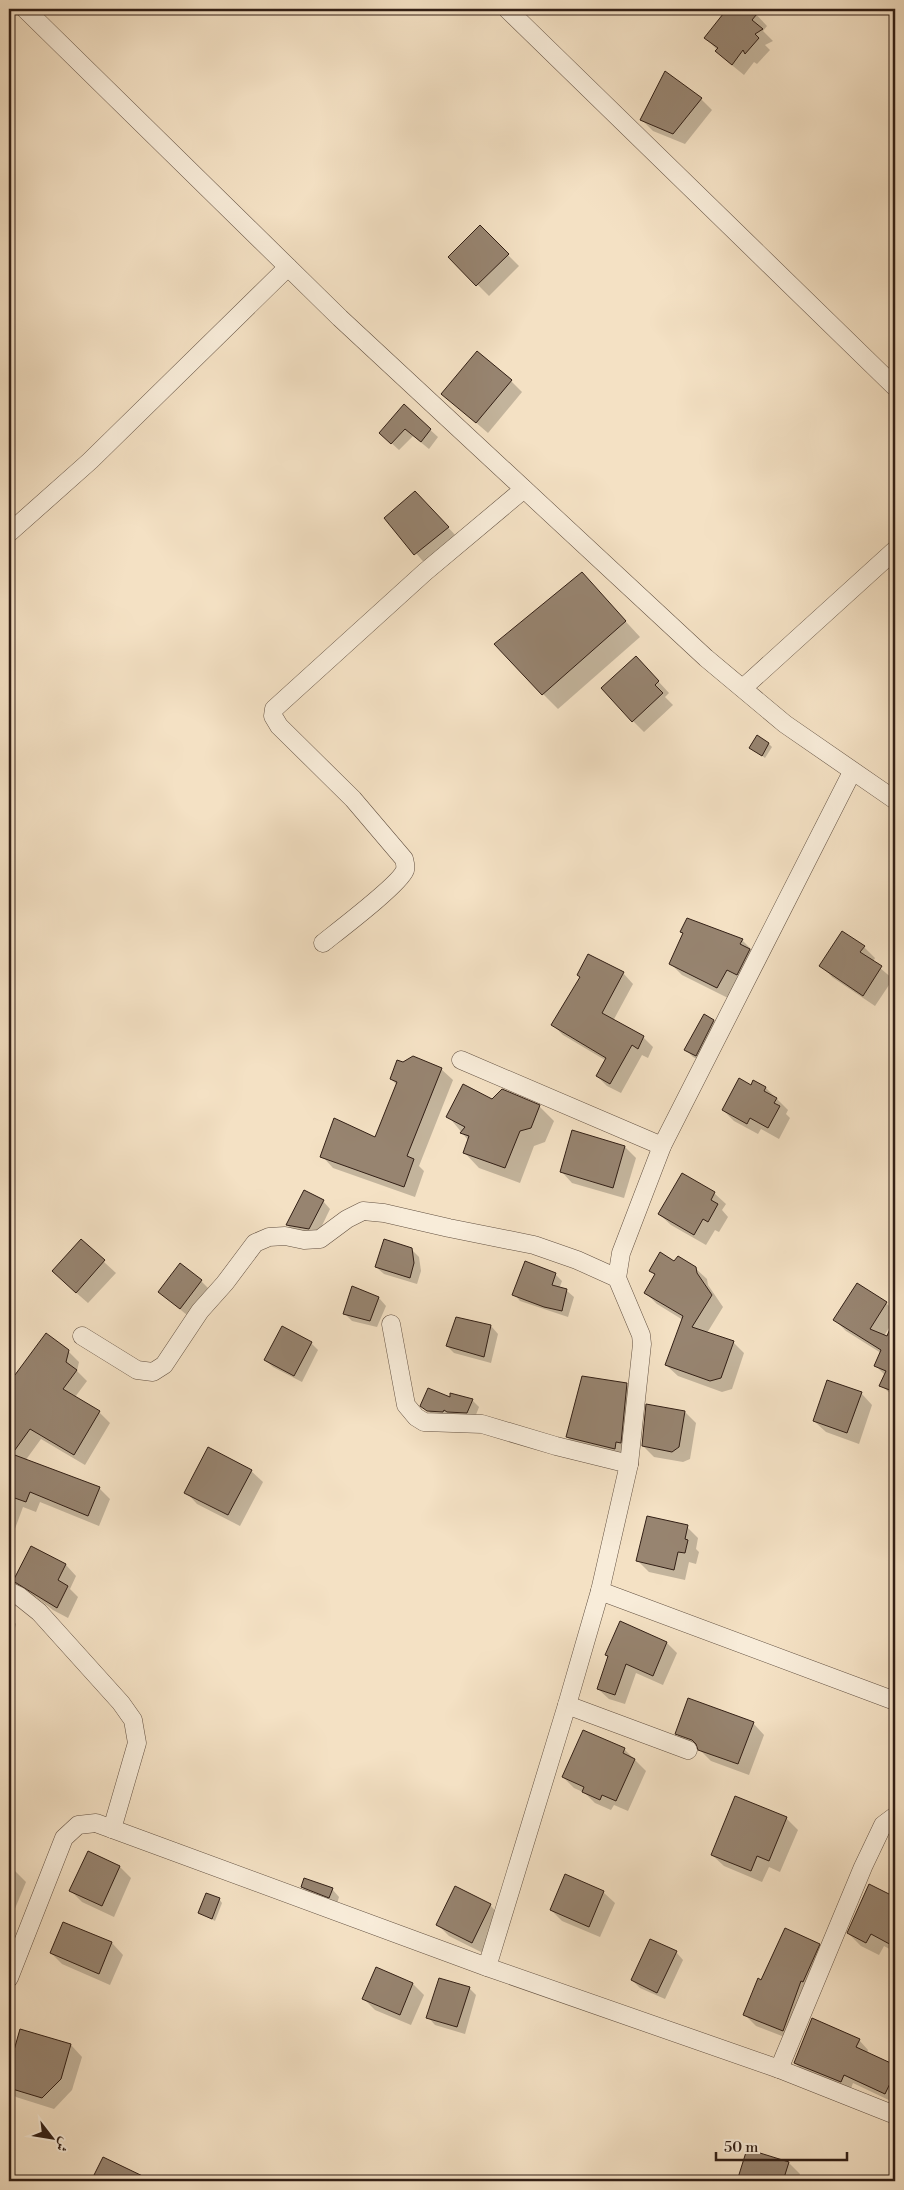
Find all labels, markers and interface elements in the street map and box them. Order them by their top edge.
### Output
north arrow [28,2112,78,2162]
scale bar [716,2130,848,2162]
text: ش [51,2134,74,2155]
text: 50 m [724,2138,758,2157]

